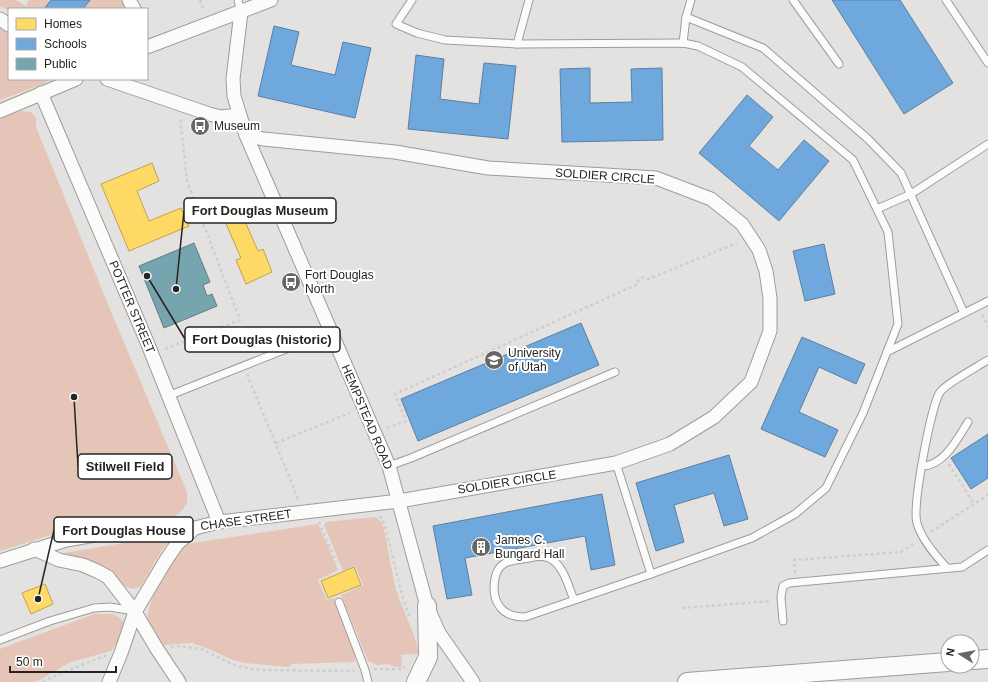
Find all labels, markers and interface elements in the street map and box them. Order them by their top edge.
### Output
legend [8,8,148,80]
text: Homes [44,17,82,31]
text: Schools [44,37,87,51]
text: Public [44,57,77,71]
bus stop icon: Museum [189,115,211,137]
place label: Museum [214,119,260,133]
street label: SOLDIER CIRCLE [555,166,655,186]
callout: Fort Douglas Museum [184,198,336,223]
text: Fort Douglas Museum [192,203,328,218]
street label: POTTER STREET [106,259,158,356]
place label: Fort Douglas North [305,268,374,296]
bus stop icon: Fort Douglas North [280,271,302,293]
callout: Fort Douglas (historic) [185,327,340,352]
text: Fort Douglas (historic) [192,332,332,347]
place label: University of Utah [508,346,561,374]
school or university icon: University of Utah [483,349,505,371]
street label: HEMPSTEAD ROAD [339,362,396,472]
callout: Stilwell Field [78,454,172,479]
text: Stilwell Field [86,459,164,474]
street label: SOLDIER CIRCLE [457,467,557,497]
street label: CHASE STREET [199,507,293,533]
callout: Fort Douglas House [54,517,193,542]
text: Fort Douglas House [62,523,186,538]
place label: James C. Bungard Hall [495,533,564,561]
building icon: James C. Bungard Hall [470,536,492,558]
north arrow [940,634,980,674]
text: N [944,647,957,657]
scale bar [10,648,116,674]
text: 50 m [16,655,43,669]

